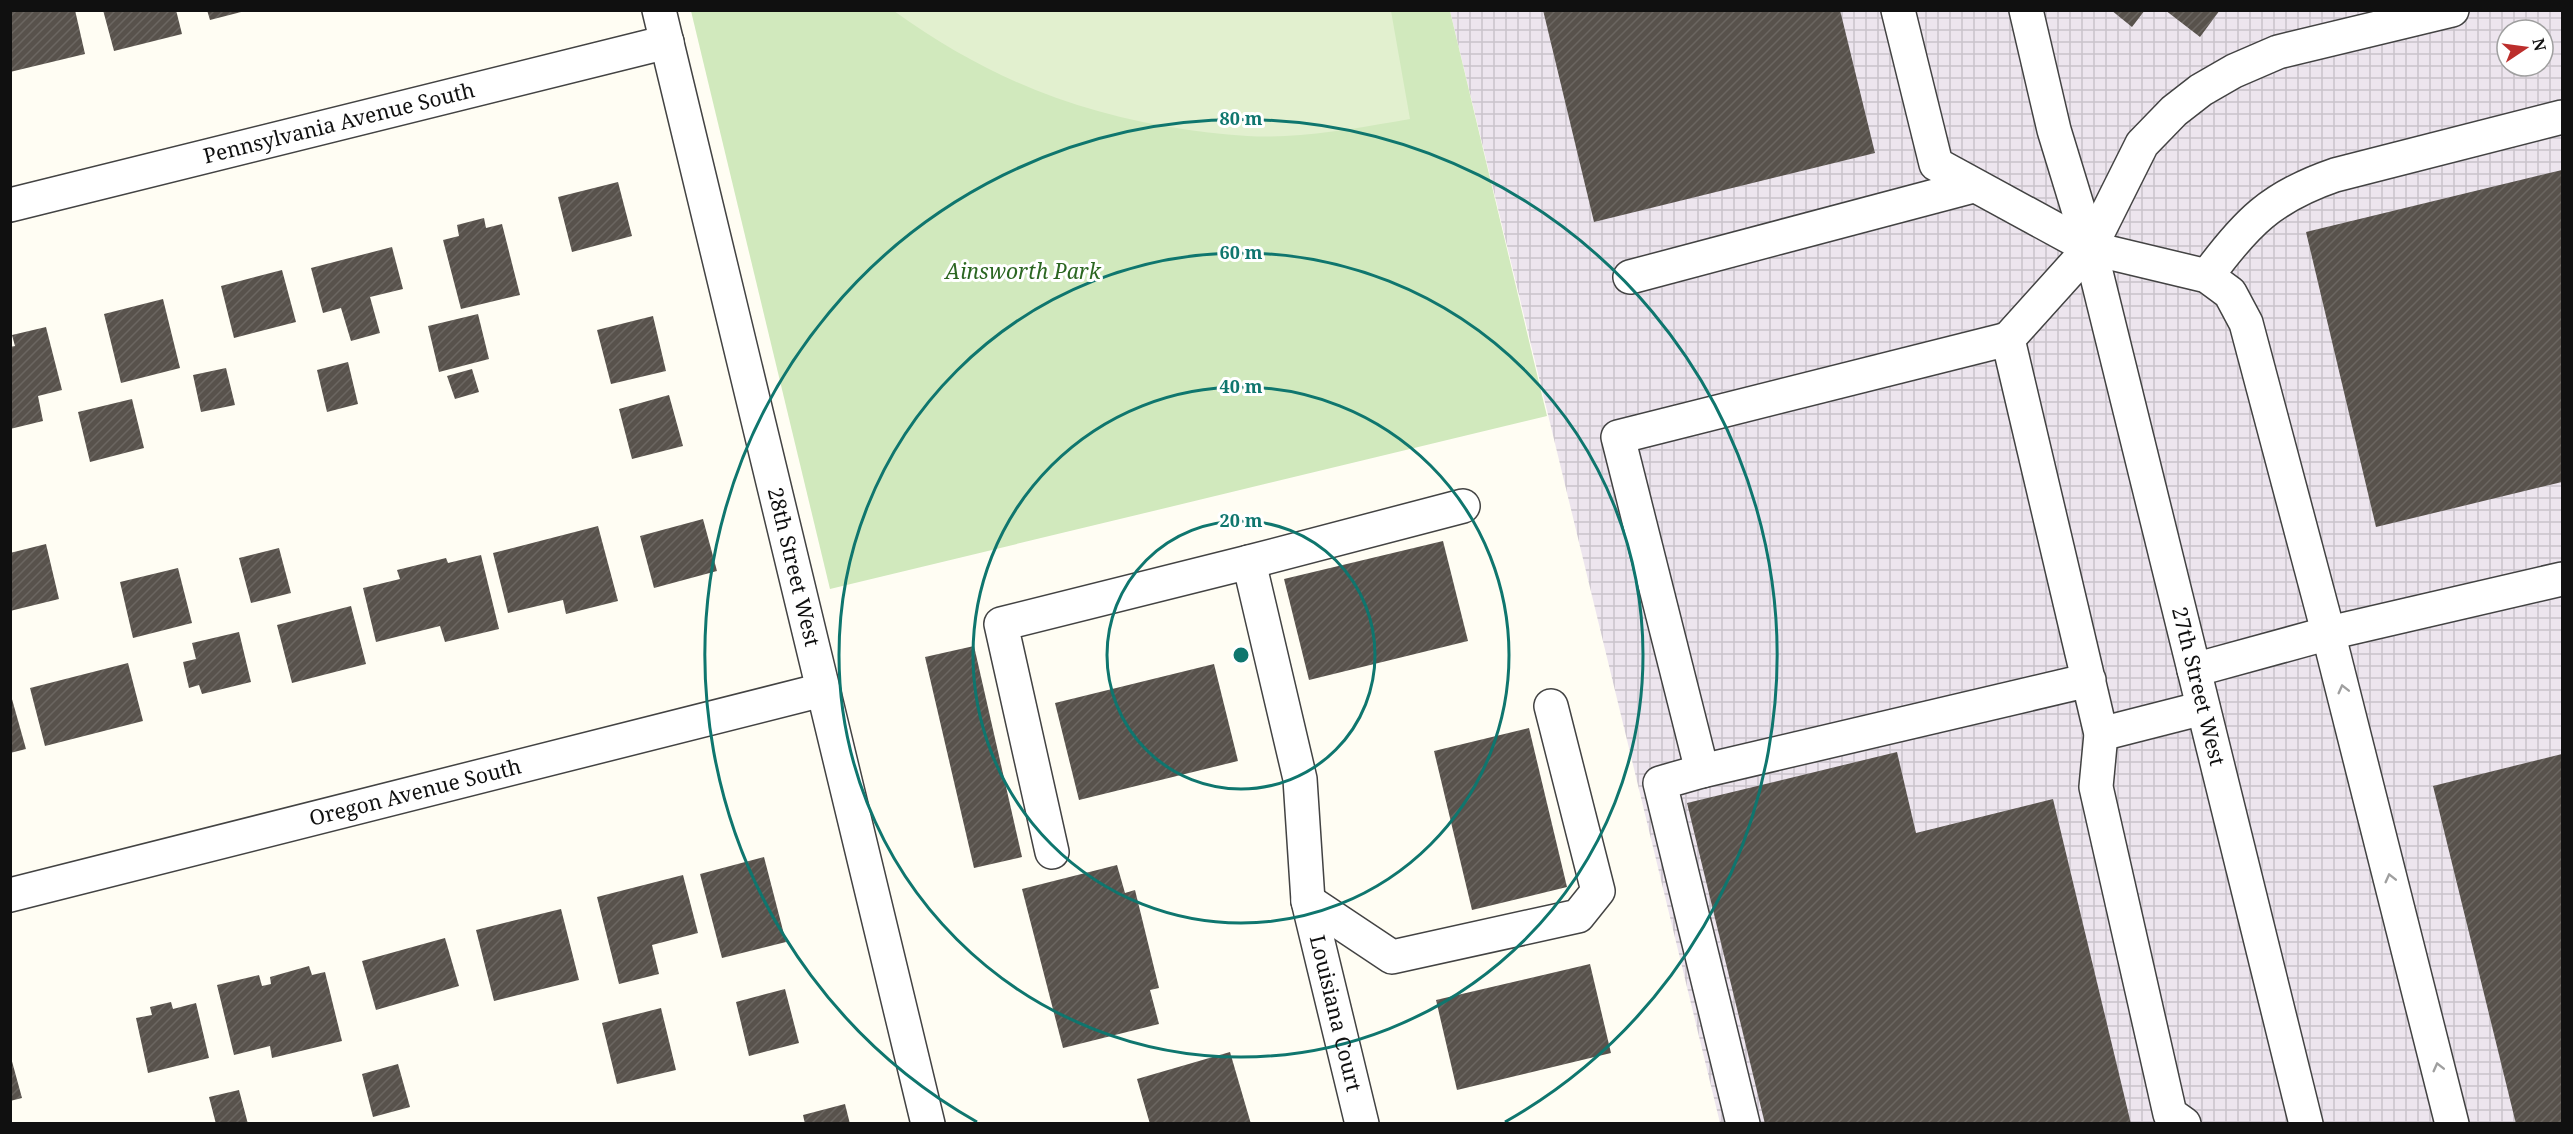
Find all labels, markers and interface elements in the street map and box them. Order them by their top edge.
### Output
north arrow [2495,18,2555,78]
text: N [2527,36,2552,54]
street label: Pennsylvania Avenue South [200,75,477,170]
text: 80 m [1220,106,1263,130]
text: 60 m [1220,240,1263,264]
park label: Ainsworth Park [943,257,1102,285]
text: 40 m [1220,374,1263,398]
street label: 28th Street West [762,484,827,649]
text: 20 m [1220,508,1263,532]
street label: 27th Street West [2166,604,2232,768]
centre of rings [1231,645,1251,665]
one-way arrow [2337,684,2350,694]
street label: Oregon Avenue South [306,752,524,832]
one-way arrow [2385,873,2398,883]
street label: Louisiana Court [1304,932,1369,1094]
one-way arrow [2433,1062,2446,1072]

